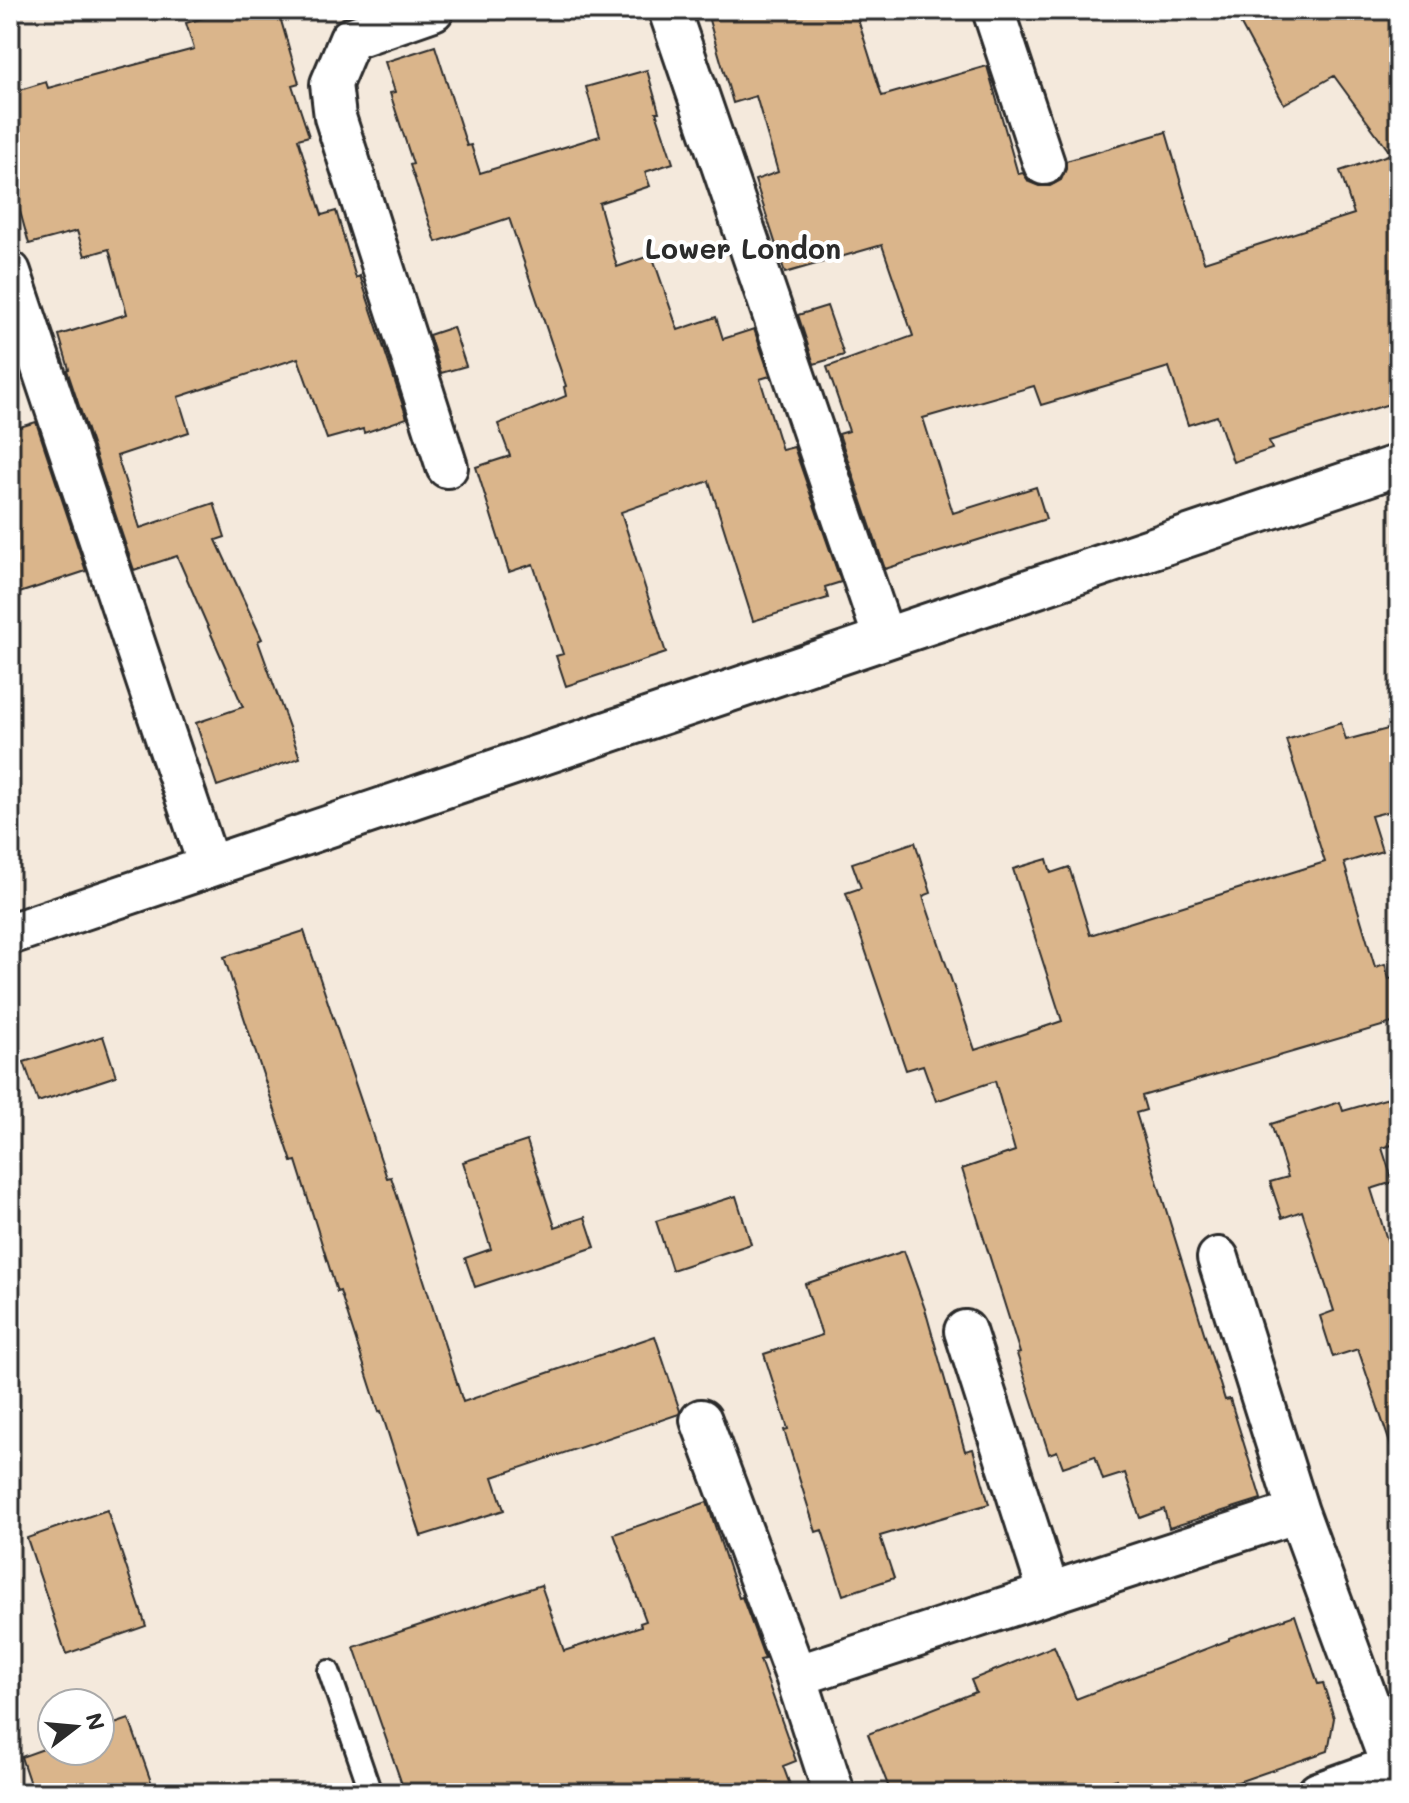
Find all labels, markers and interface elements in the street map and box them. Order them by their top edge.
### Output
district label: Lower London [645,230,841,266]
north arrow [36,1687,116,1767]
text: N [79,1709,112,1733]

